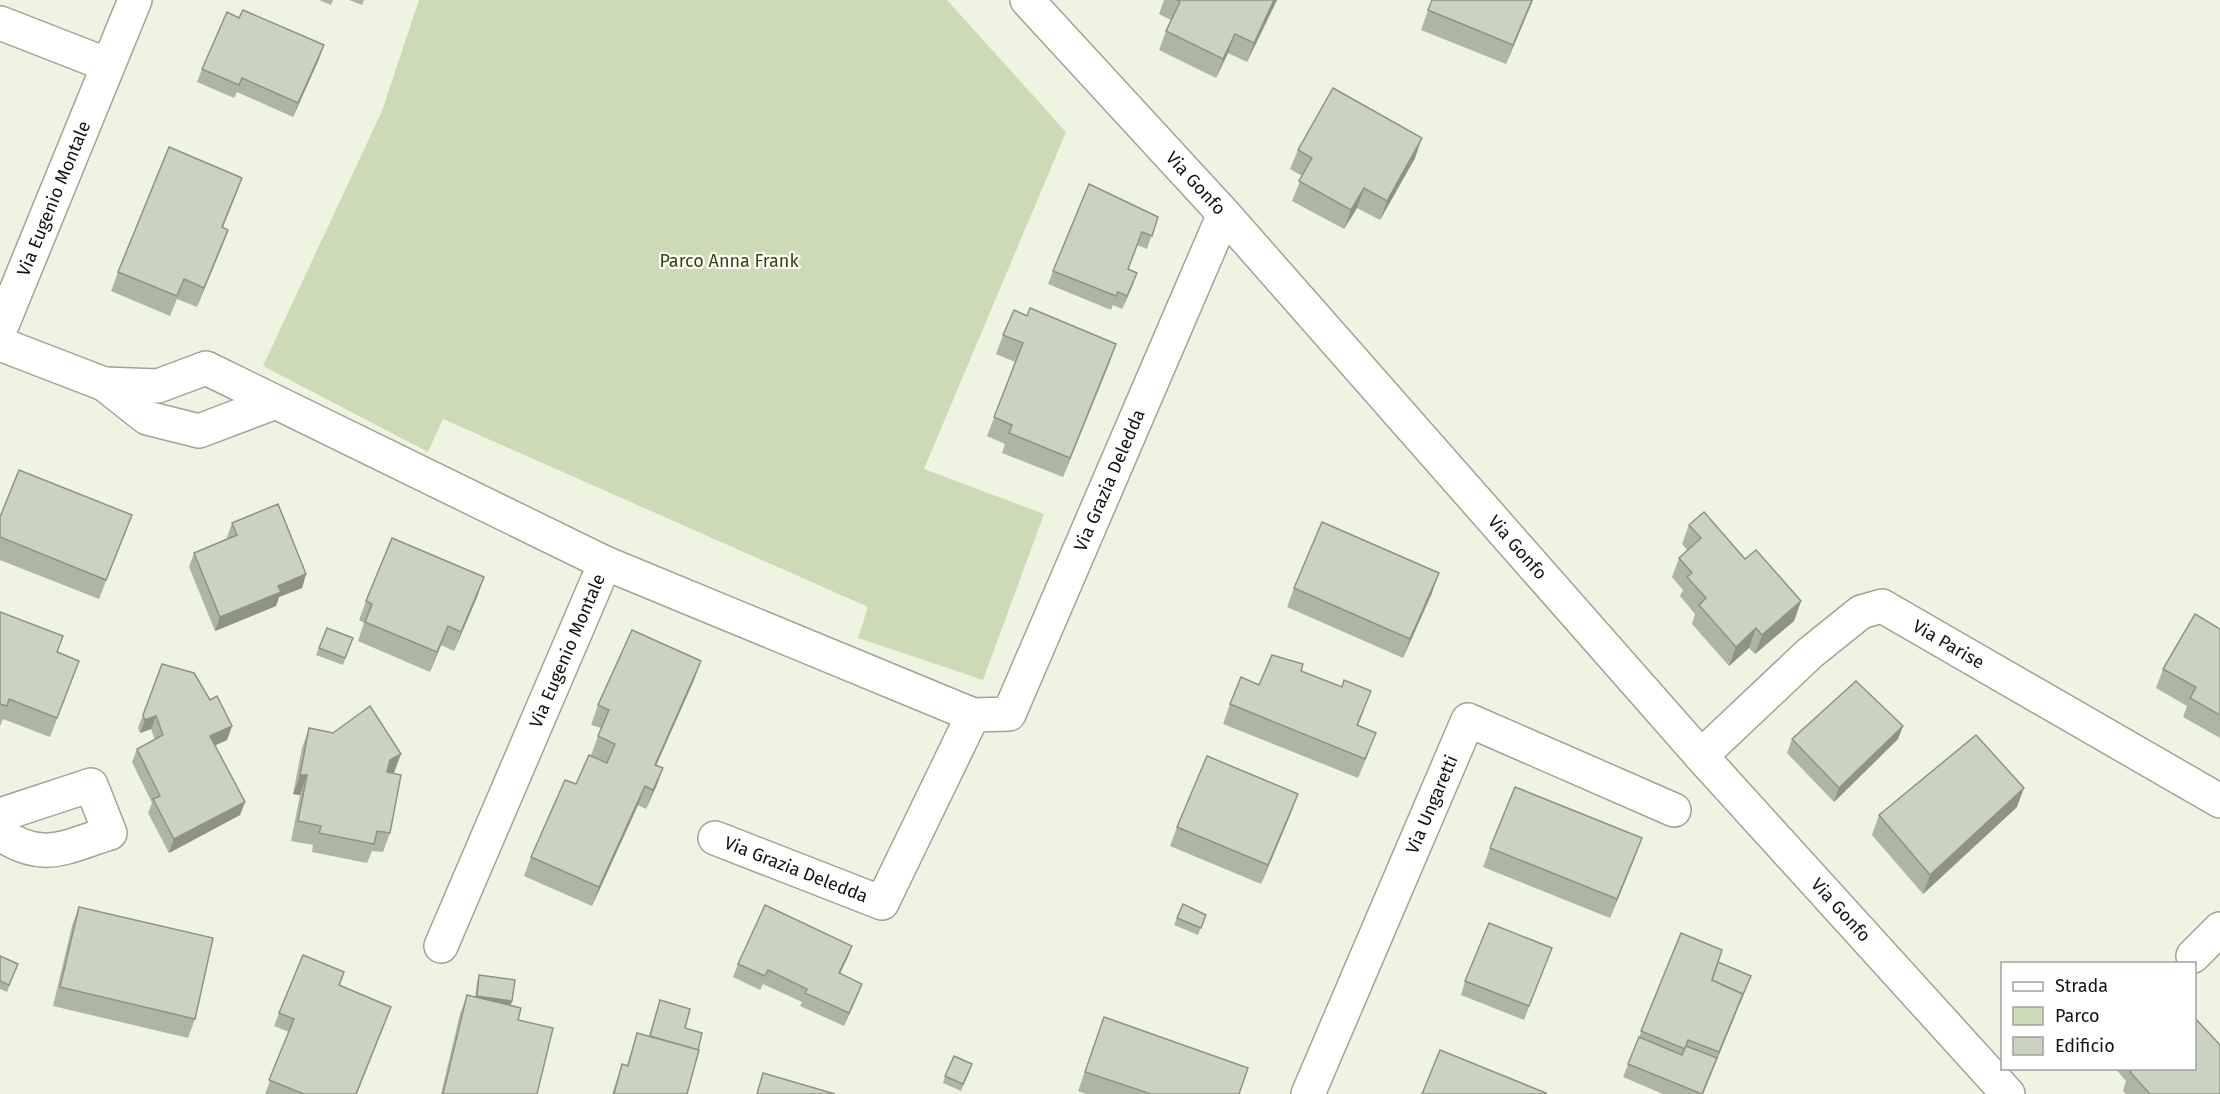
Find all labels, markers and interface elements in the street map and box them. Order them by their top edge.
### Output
street label: Via Eugenio Montale [12,118,95,279]
street label: Via Gonfo [1161,147,1230,220]
park label: Parco Anna Frank [659,250,799,272]
street label: Via Grazia Deledda [1069,406,1150,555]
street label: Via Gonfo [1483,511,1552,584]
street label: Via Eugenio Montale [525,571,610,731]
street label: Via Parise [1909,615,1988,674]
street label: Via Ungaretti [1401,752,1463,857]
street label: Via Grazia Deledda [721,832,871,907]
street label: Via Gonfo [1806,874,1875,947]
legend [2001,962,2196,1070]
text: Strada [2055,975,2108,997]
text: Parco [2055,1005,2099,1027]
text: Edificio [2055,1035,2115,1057]

